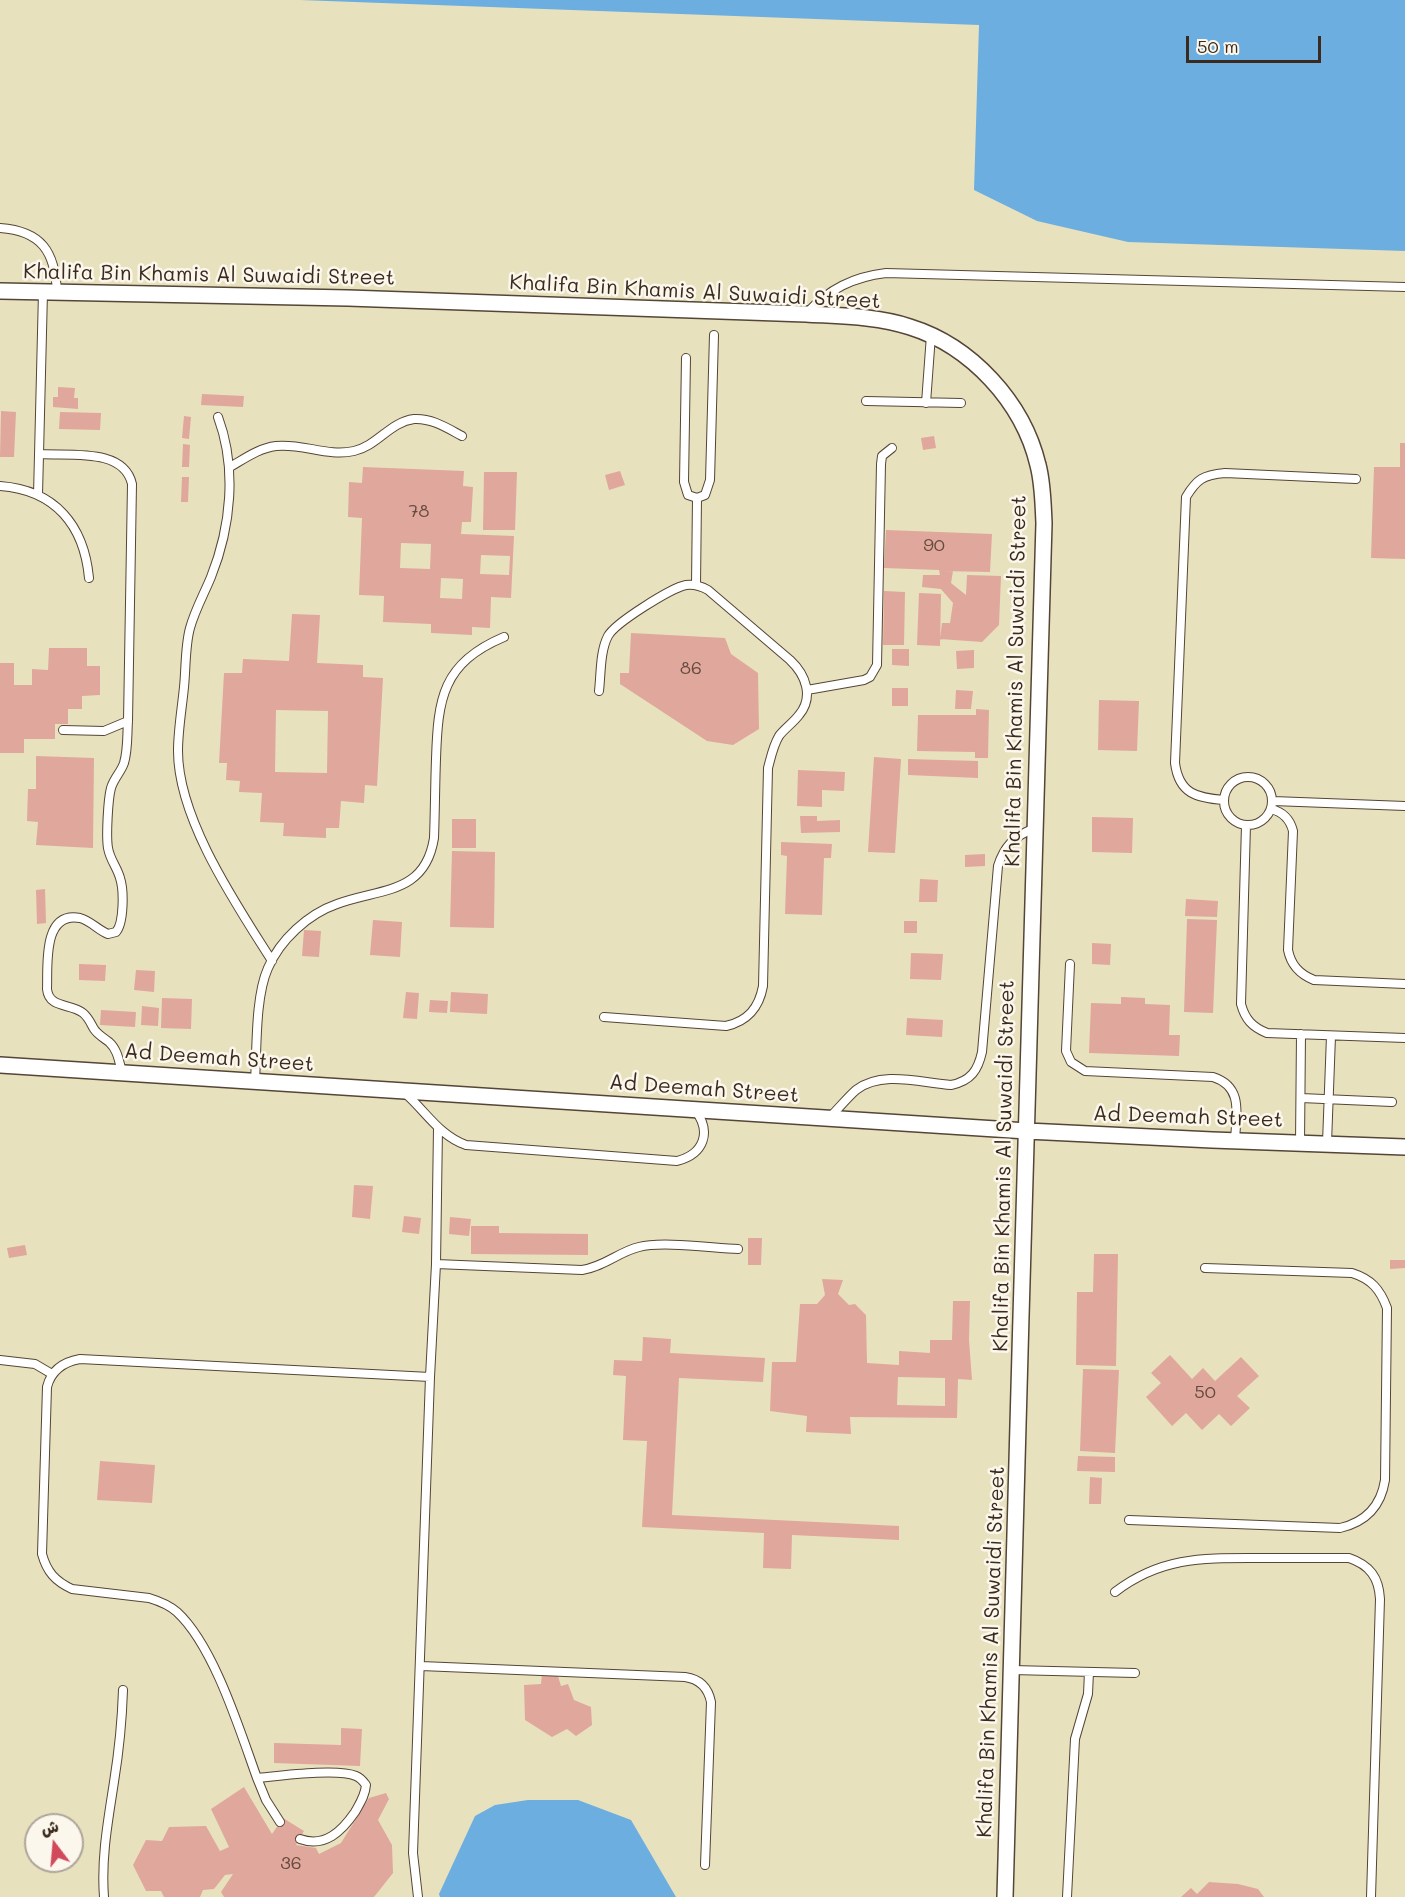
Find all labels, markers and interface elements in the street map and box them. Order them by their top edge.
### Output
scale bar [1189,24,1324,62]
text: 50 m [1197,34,1239,58]
street label: Khalifa Bin Khamis Al Suwaidi Street [23,259,395,291]
street label: Khalifa Bin Khamis Al Suwaidi Street [509,270,881,314]
street label: Khalifa Bin Khamis Al Suwaidi Street [1000,495,1032,867]
house number: 78 [409,500,429,522]
house number: 90 [923,534,945,556]
house number: 86 [680,657,702,679]
street label: Khalifa Bin Khamis Al Suwaidi Street [988,980,1020,1352]
street label: Ad Deemah Street [123,1039,315,1077]
street label: Ad Deemah Street [608,1070,800,1108]
street label: Ad Deemah Street [1093,1101,1283,1133]
house number: 50 [1194,1381,1216,1403]
street label: Khalifa Bin Khamis Al Suwaidi Street [972,1466,1010,1838]
north arrow [24,1813,84,1873]
text: ش [38,1815,61,1840]
house number: 36 [280,1852,302,1874]

